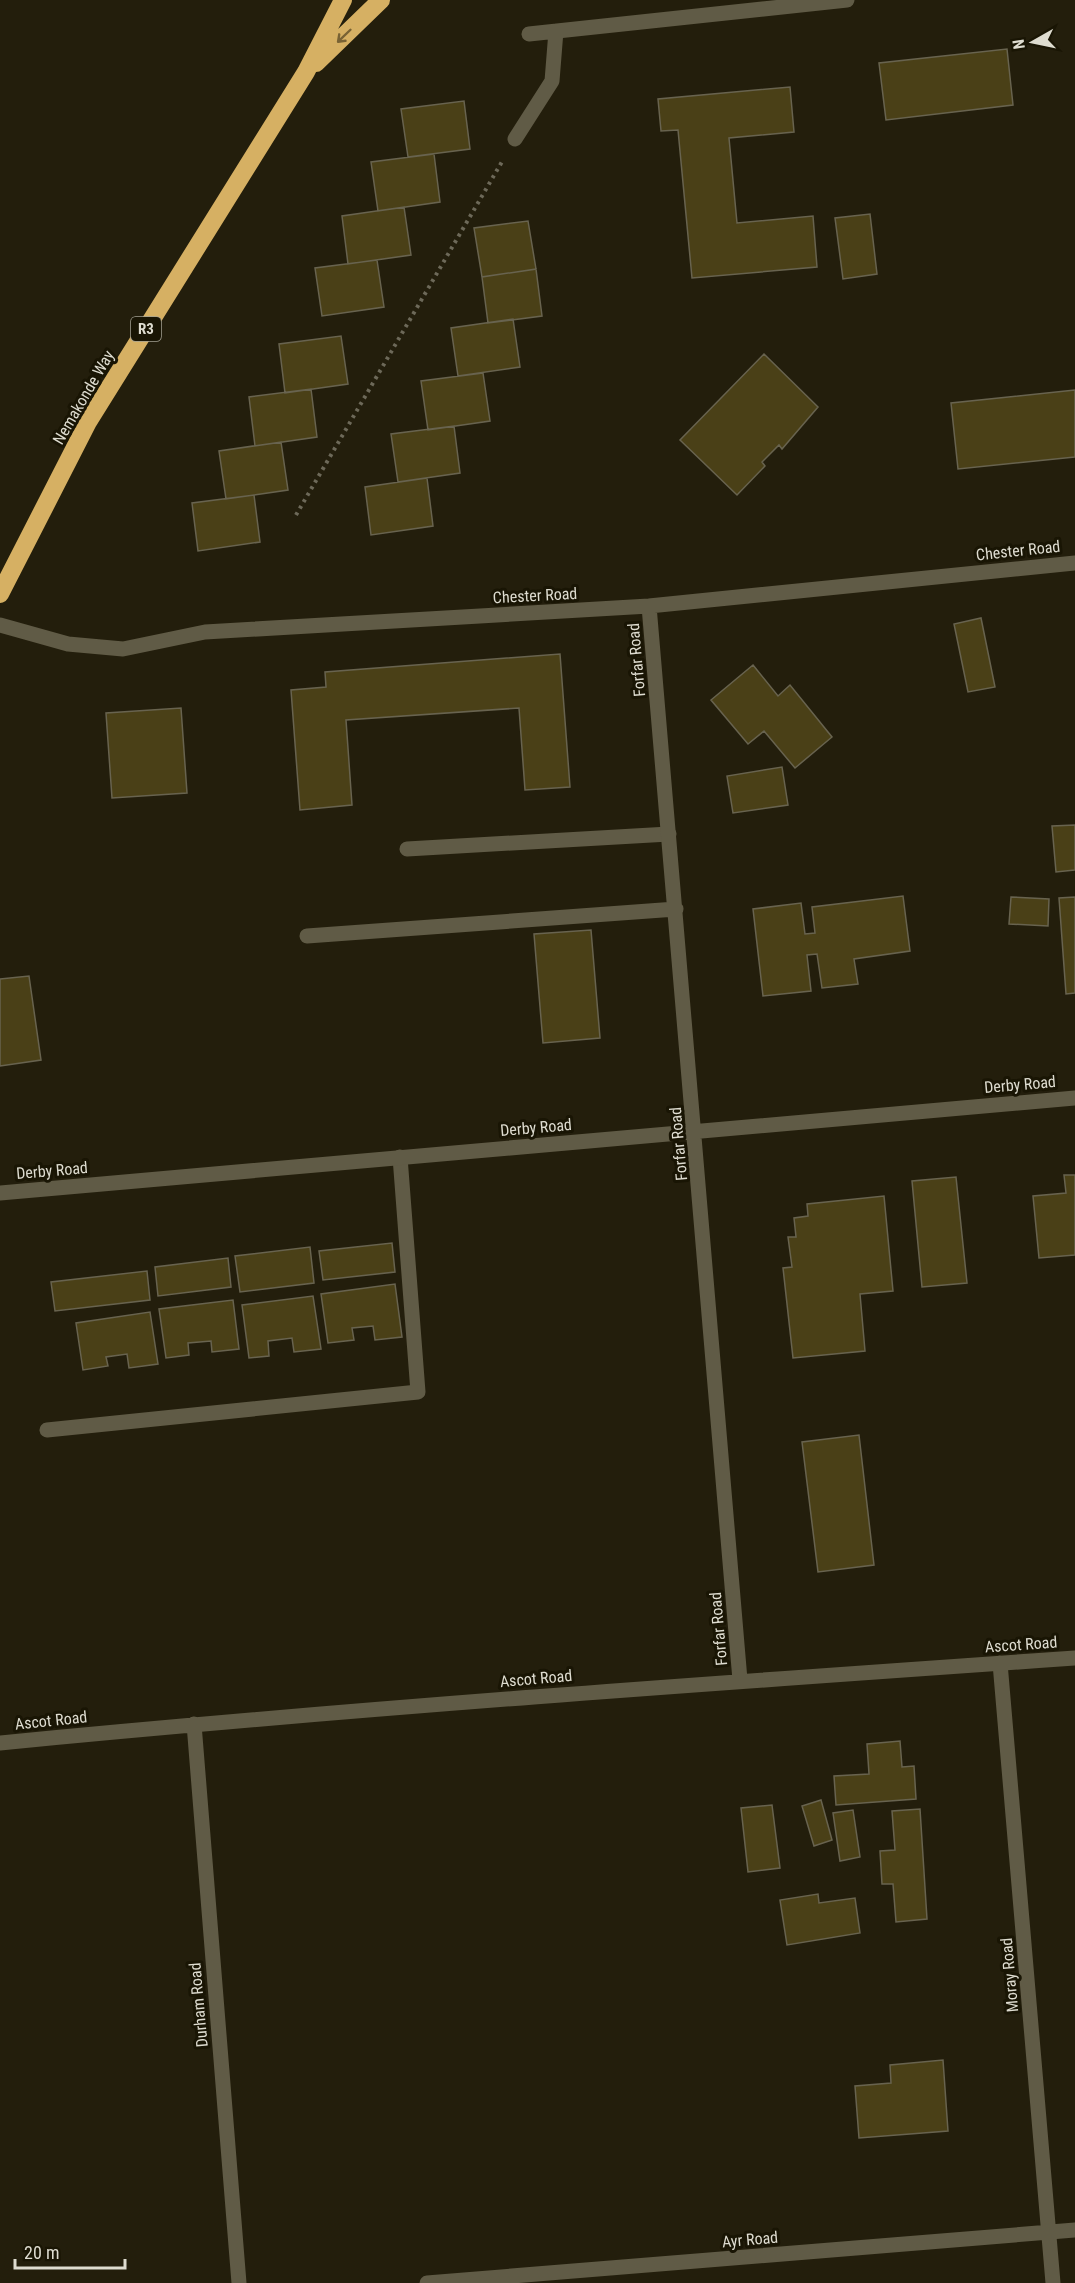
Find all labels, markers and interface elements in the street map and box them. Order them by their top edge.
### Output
north arrow [1003,12,1063,72]
one-way arrow [336,29,351,43]
text: N [1009,38,1029,51]
road number: R3 [131,317,161,341]
street label: Nemakonde Way [49,347,118,448]
street label: Chester Road [975,537,1061,564]
street label: Chester Road [492,584,578,607]
street label: Forfar Road [624,622,649,698]
street label: Derby Road [983,1072,1057,1097]
street label: Forfar Road [666,1106,691,1182]
street label: Derby Road [499,1115,573,1140]
street label: Derby Road [15,1158,89,1183]
street label: Forfar Road [706,1591,731,1667]
street label: Ascot Road [984,1632,1058,1657]
street label: Ascot Road [499,1666,573,1691]
street label: Ascot Road [14,1707,88,1734]
street label: Moray Road [997,1937,1022,2013]
street label: Durham Road [185,1962,212,2048]
street label: Ayr Road [721,2228,779,2251]
scale bar [15,2232,124,2270]
text: 20 m [24,2242,59,2263]

